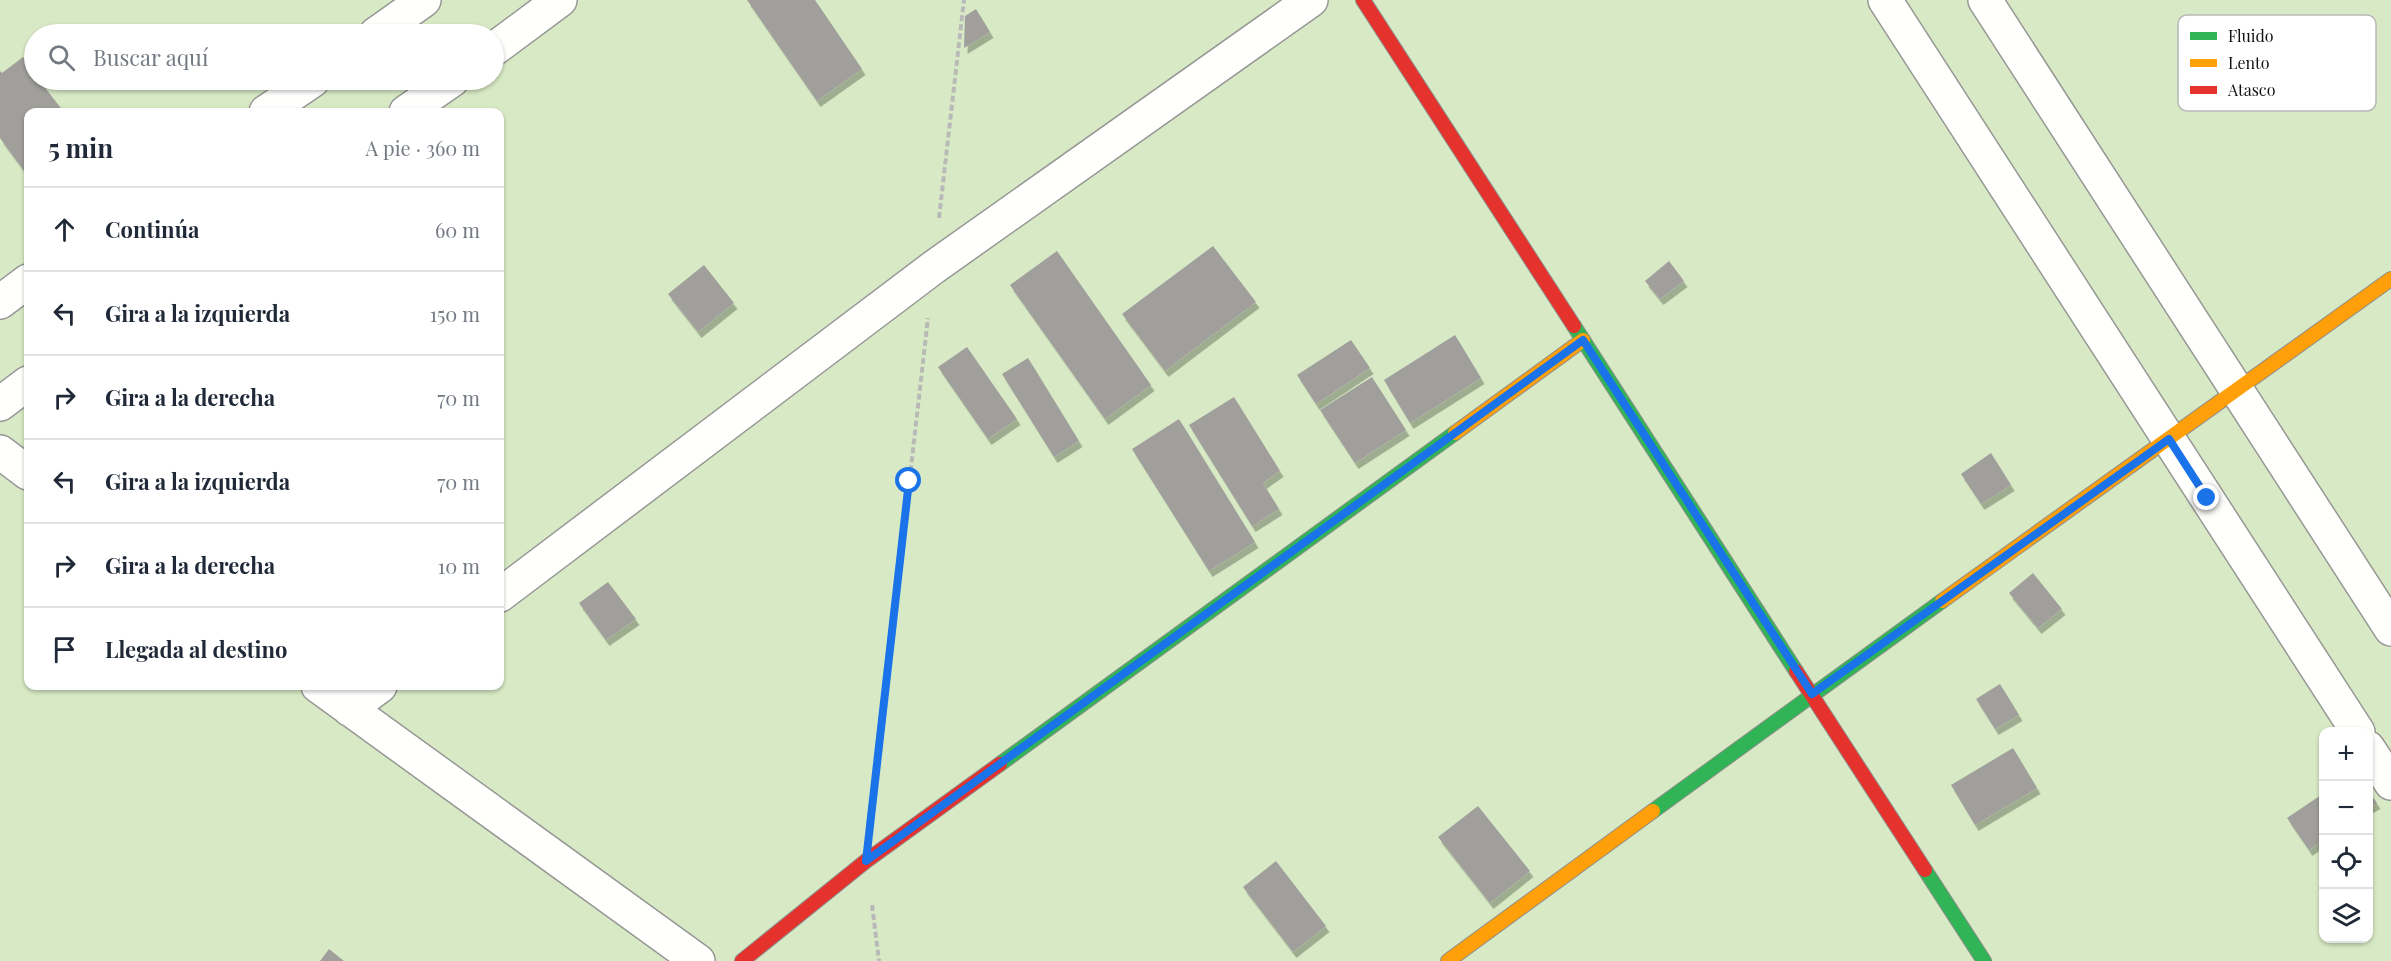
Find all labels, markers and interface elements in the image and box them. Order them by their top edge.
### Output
legend [2178,15,2376,111]
search box [24,24,504,90]
text: Fluido [2228,25,2274,46]
icon: search [45,41,78,74]
text: Buscar aquí [93,42,208,72]
text: Lento [2228,52,2270,73]
text: Atasco [2227,79,2276,100]
text: 5 min [48,130,113,165]
text: A pie · 360 m [365,134,480,161]
icon: ahead [48,213,81,246]
text: Continúa [105,214,199,244]
text: 60 m [435,216,480,243]
icon: left [48,297,81,330]
text: Gira a la izquierda [105,298,290,328]
text: 150 m [430,300,480,327]
icon: right [48,381,81,414]
text: Gira a la derecha [105,382,275,412]
text: 70 m [437,384,480,411]
icon: left [48,465,81,498]
text: Gira a la izquierda [105,466,290,496]
route start [895,467,921,493]
text: 70 m [437,468,480,495]
route end [2193,484,2219,510]
icon: right [48,549,81,582]
text: Gira a la derecha [105,550,275,580]
text: 10 m [438,552,480,579]
icon: arrive [48,633,81,666]
text: Llegada al destino [105,634,287,664]
map controls [2319,727,2373,943]
button: + [2319,727,2373,781]
button: − [2319,781,2373,835]
button: locate [2319,835,2373,889]
button: layers [2319,889,2373,943]

